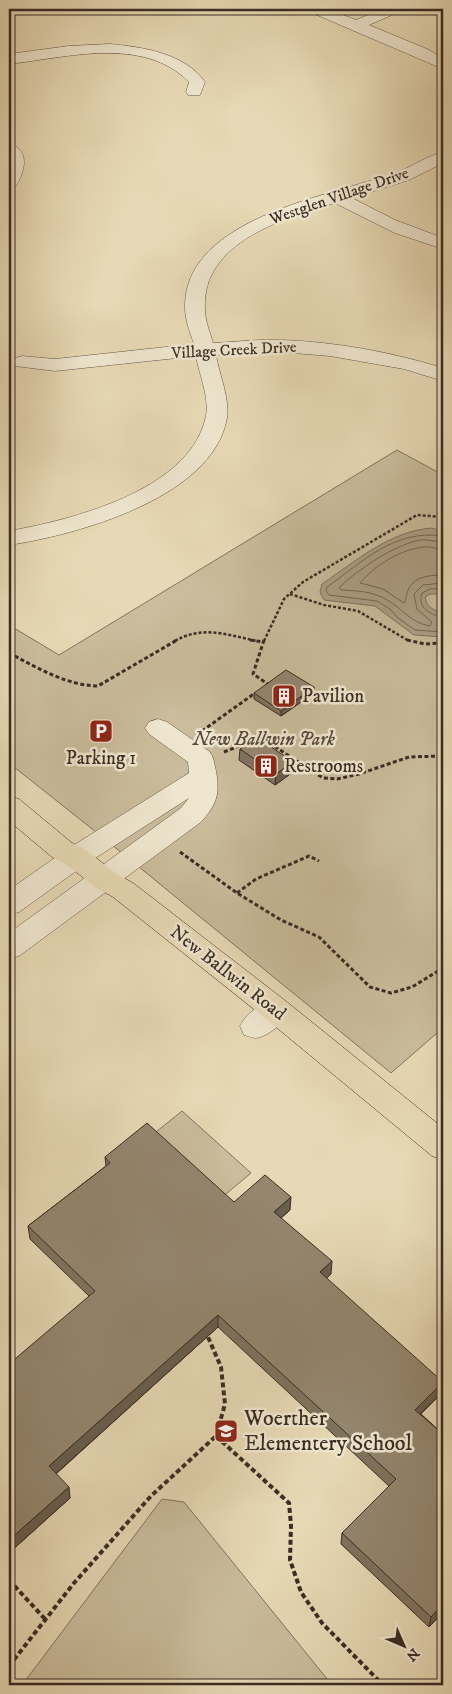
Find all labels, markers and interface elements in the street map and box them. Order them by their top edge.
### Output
street label: Westglen Village Drive [266,163,412,230]
street label: Village Creek Drive [170,337,297,363]
building icon: Pavilion [271,683,297,709]
place label: Pavilion [302,685,364,708]
parking icon: Parking 1 [88,718,114,744]
park label: New Ballwin Park [192,728,335,751]
place label: Parking 1 [66,747,136,770]
building icon: Restrooms [253,753,279,779]
place label: Restrooms [284,755,363,778]
street label: New Ballwin Road [165,921,291,1026]
place label: Woerther Elementery School [243,1405,412,1457]
school or university icon: Woerther Elementery School [213,1418,239,1444]
north arrow [380,1622,430,1672]
text: N [402,1644,423,1665]

